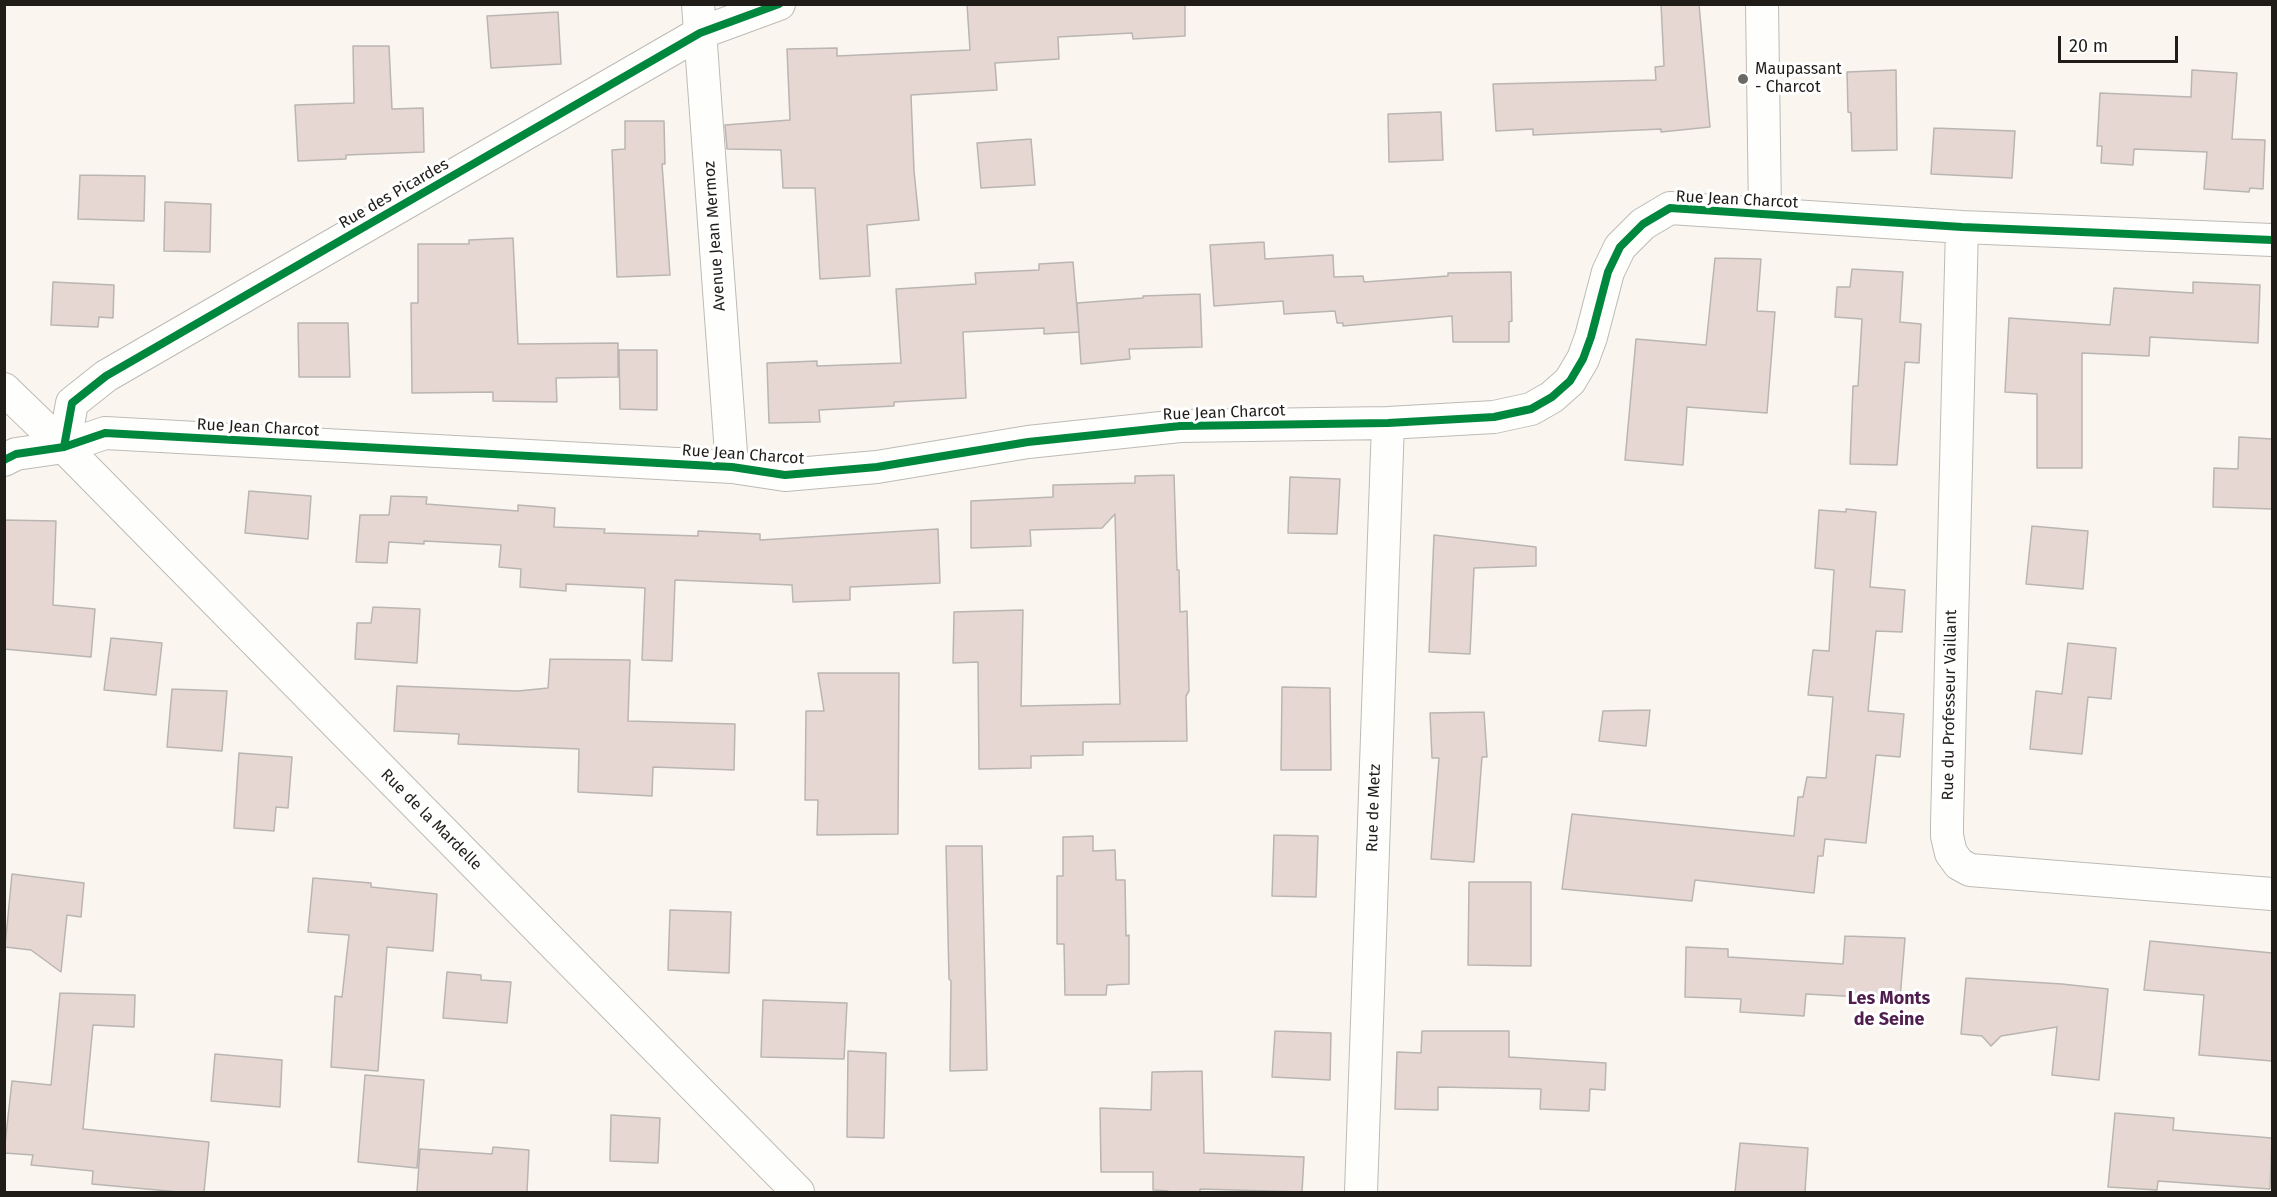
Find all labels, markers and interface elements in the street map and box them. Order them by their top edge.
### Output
scale bar [2061,24,2181,62]
text: 20 m [2069,35,2108,57]
place label: Maupassant - Charcot [1755,60,1842,98]
marker: Maupassant - Charcot [1736,72,1750,86]
street label: Rue des Picardes [336,155,452,233]
street label: Avenue Jean Mermoz [700,160,730,312]
street label: Rue Jean Charcot [1675,187,1799,213]
street label: Rue Jean Charcot [1162,401,1286,425]
street label: Rue Jean Charcot [196,415,320,441]
street label: Rue Jean Charcot [681,441,805,469]
street label: Rue du Professeur Vaillant [1939,609,1961,801]
street label: Rue de Metz [1363,763,1385,853]
street label: Rue de la Mardelle [376,765,486,875]
district label: Les Monts de Seine [1848,988,1930,1030]

